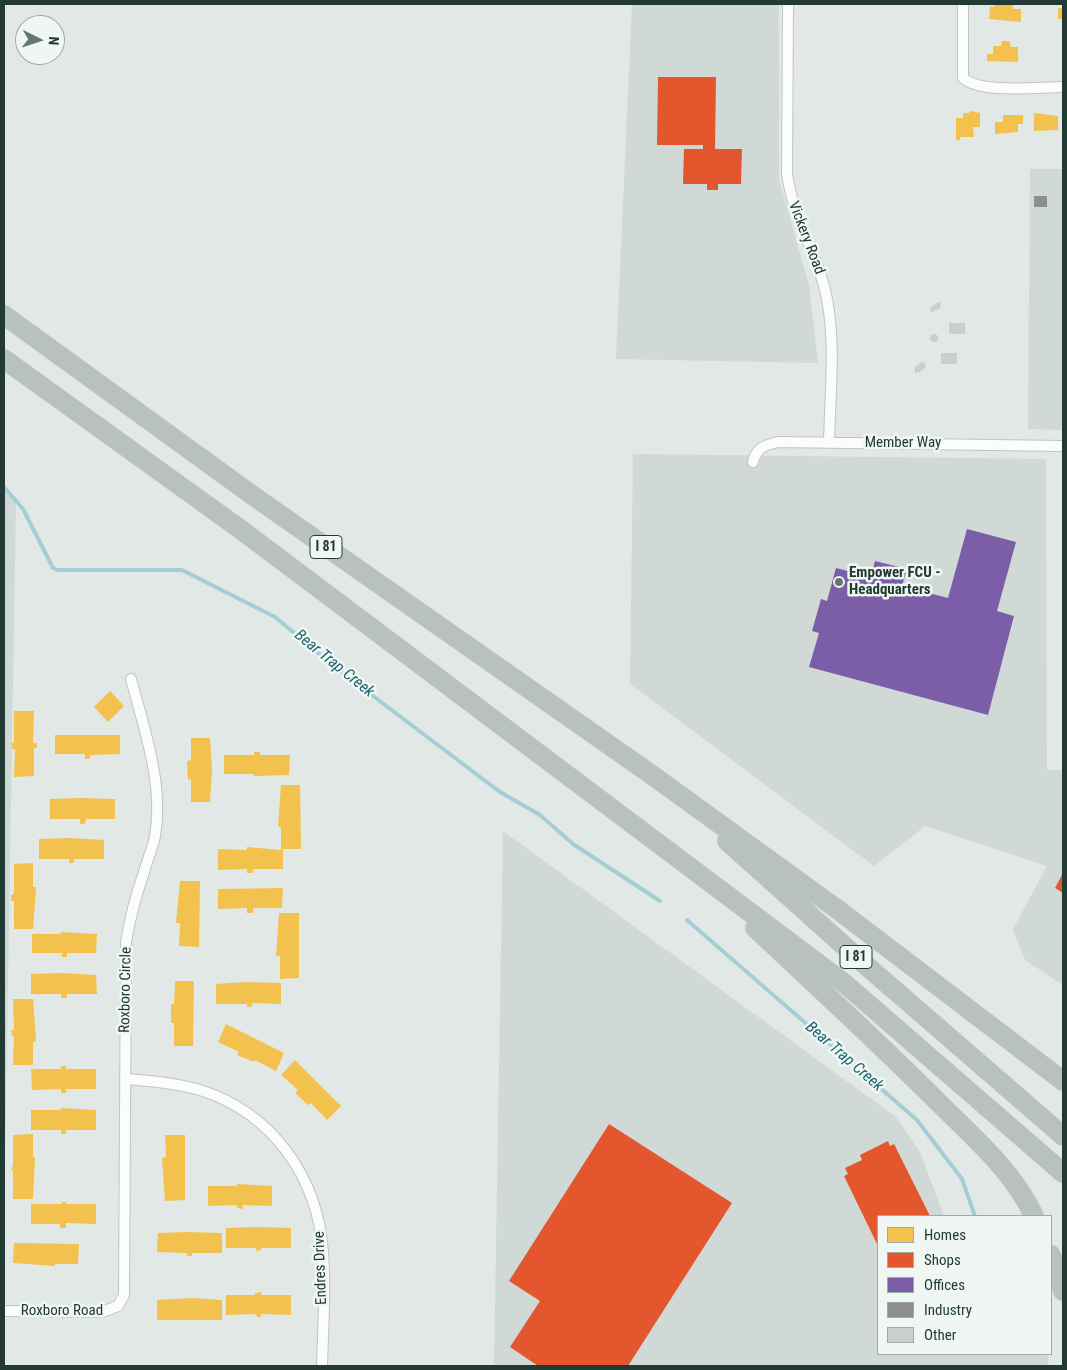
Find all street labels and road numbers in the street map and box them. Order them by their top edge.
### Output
street label: Vickery Road [784,199,828,277]
street label: Member Way [865,434,941,452]
road number: I 81 [310,536,342,558]
road number: I 81 [840,946,872,969]
street label: Roxboro Circle [116,947,136,1033]
street label: Endres Drive [311,1231,331,1305]
street label: Roxboro Road [21,1302,103,1320]

